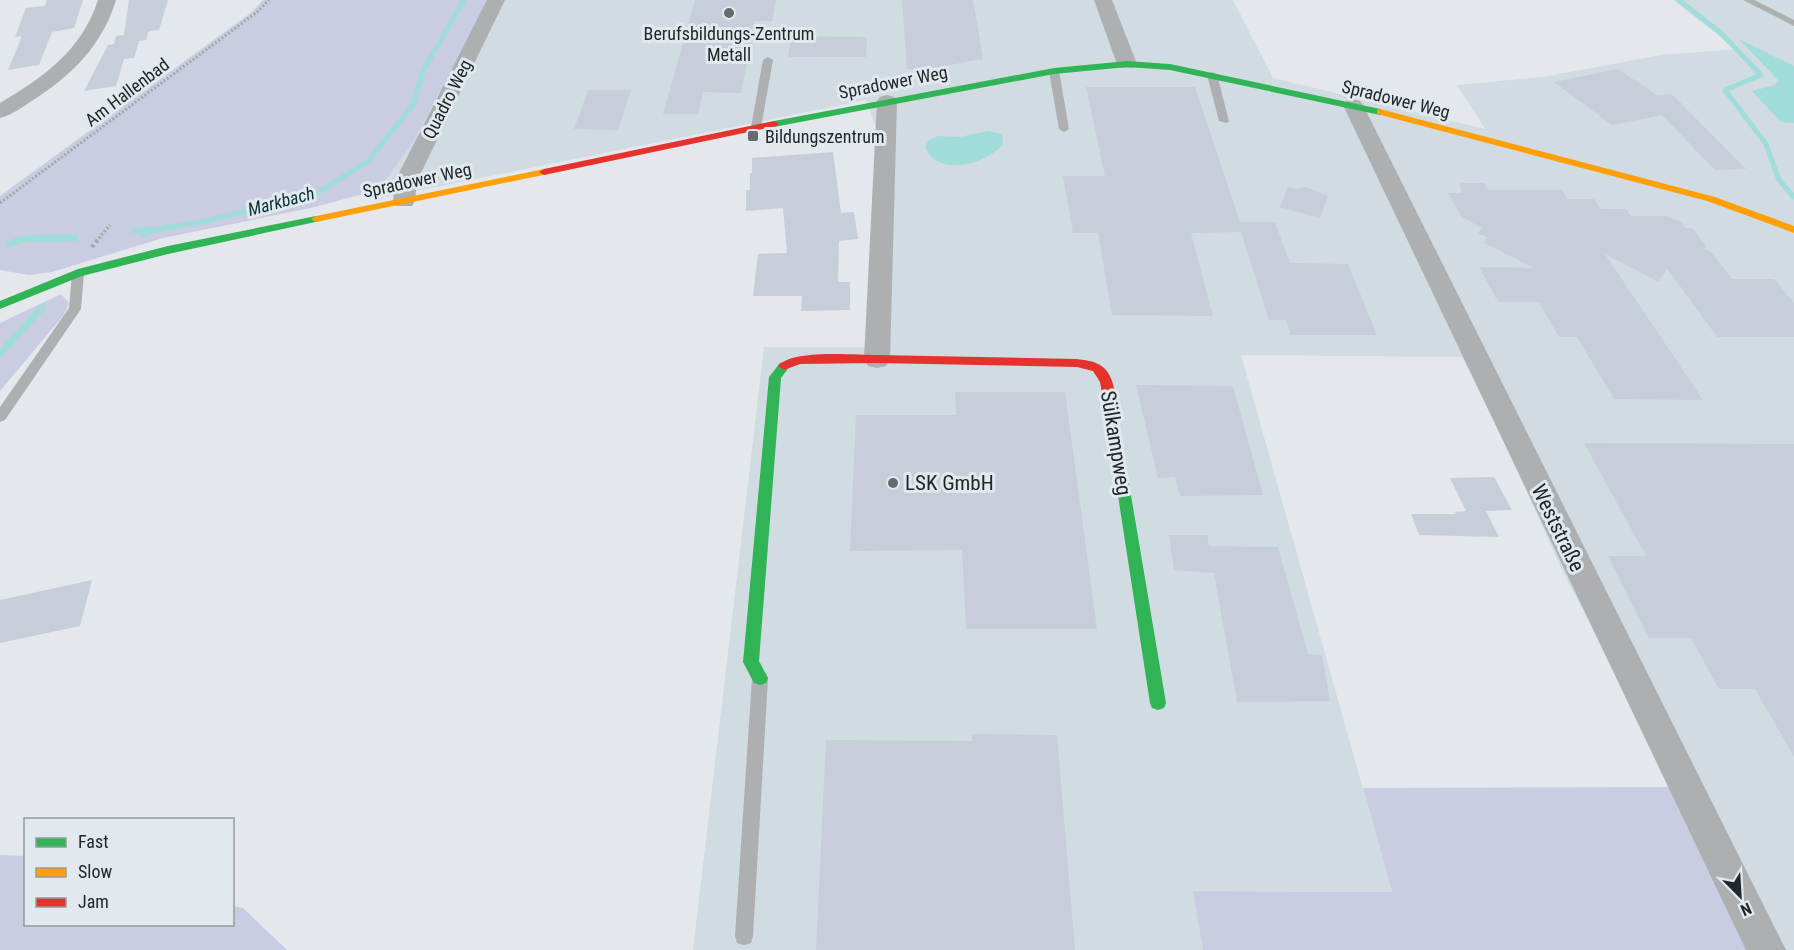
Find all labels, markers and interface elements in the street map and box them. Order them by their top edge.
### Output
marker: Berufsbildungs-Zentrum Metall [722,6,736,20]
place label: Berufsbildungs-Zentrum Metall [644,23,814,65]
street label: Am Hallenbad [81,54,173,130]
street label: Quadro Weg [418,56,476,142]
street label: Spradower Weg [837,61,949,103]
street label: Spradower Weg [1340,75,1452,123]
place label: Bildungszentrum [765,126,885,147]
marker: Bildungszentrum [746,129,760,143]
street label: Spradower Weg [361,158,473,202]
water label: Markbach [245,182,317,220]
street label: Sülkampweg [1096,389,1136,497]
place label: LSK GmbH [905,471,994,495]
marker: LSK GmbH [886,476,900,490]
street label: Weststraße [1527,481,1589,576]
legend [24,818,234,926]
text: Fast [78,831,109,852]
text: Slow [78,861,113,882]
north arrow [1710,866,1770,926]
text: Jam [78,891,109,912]
text: N [1738,899,1754,920]

